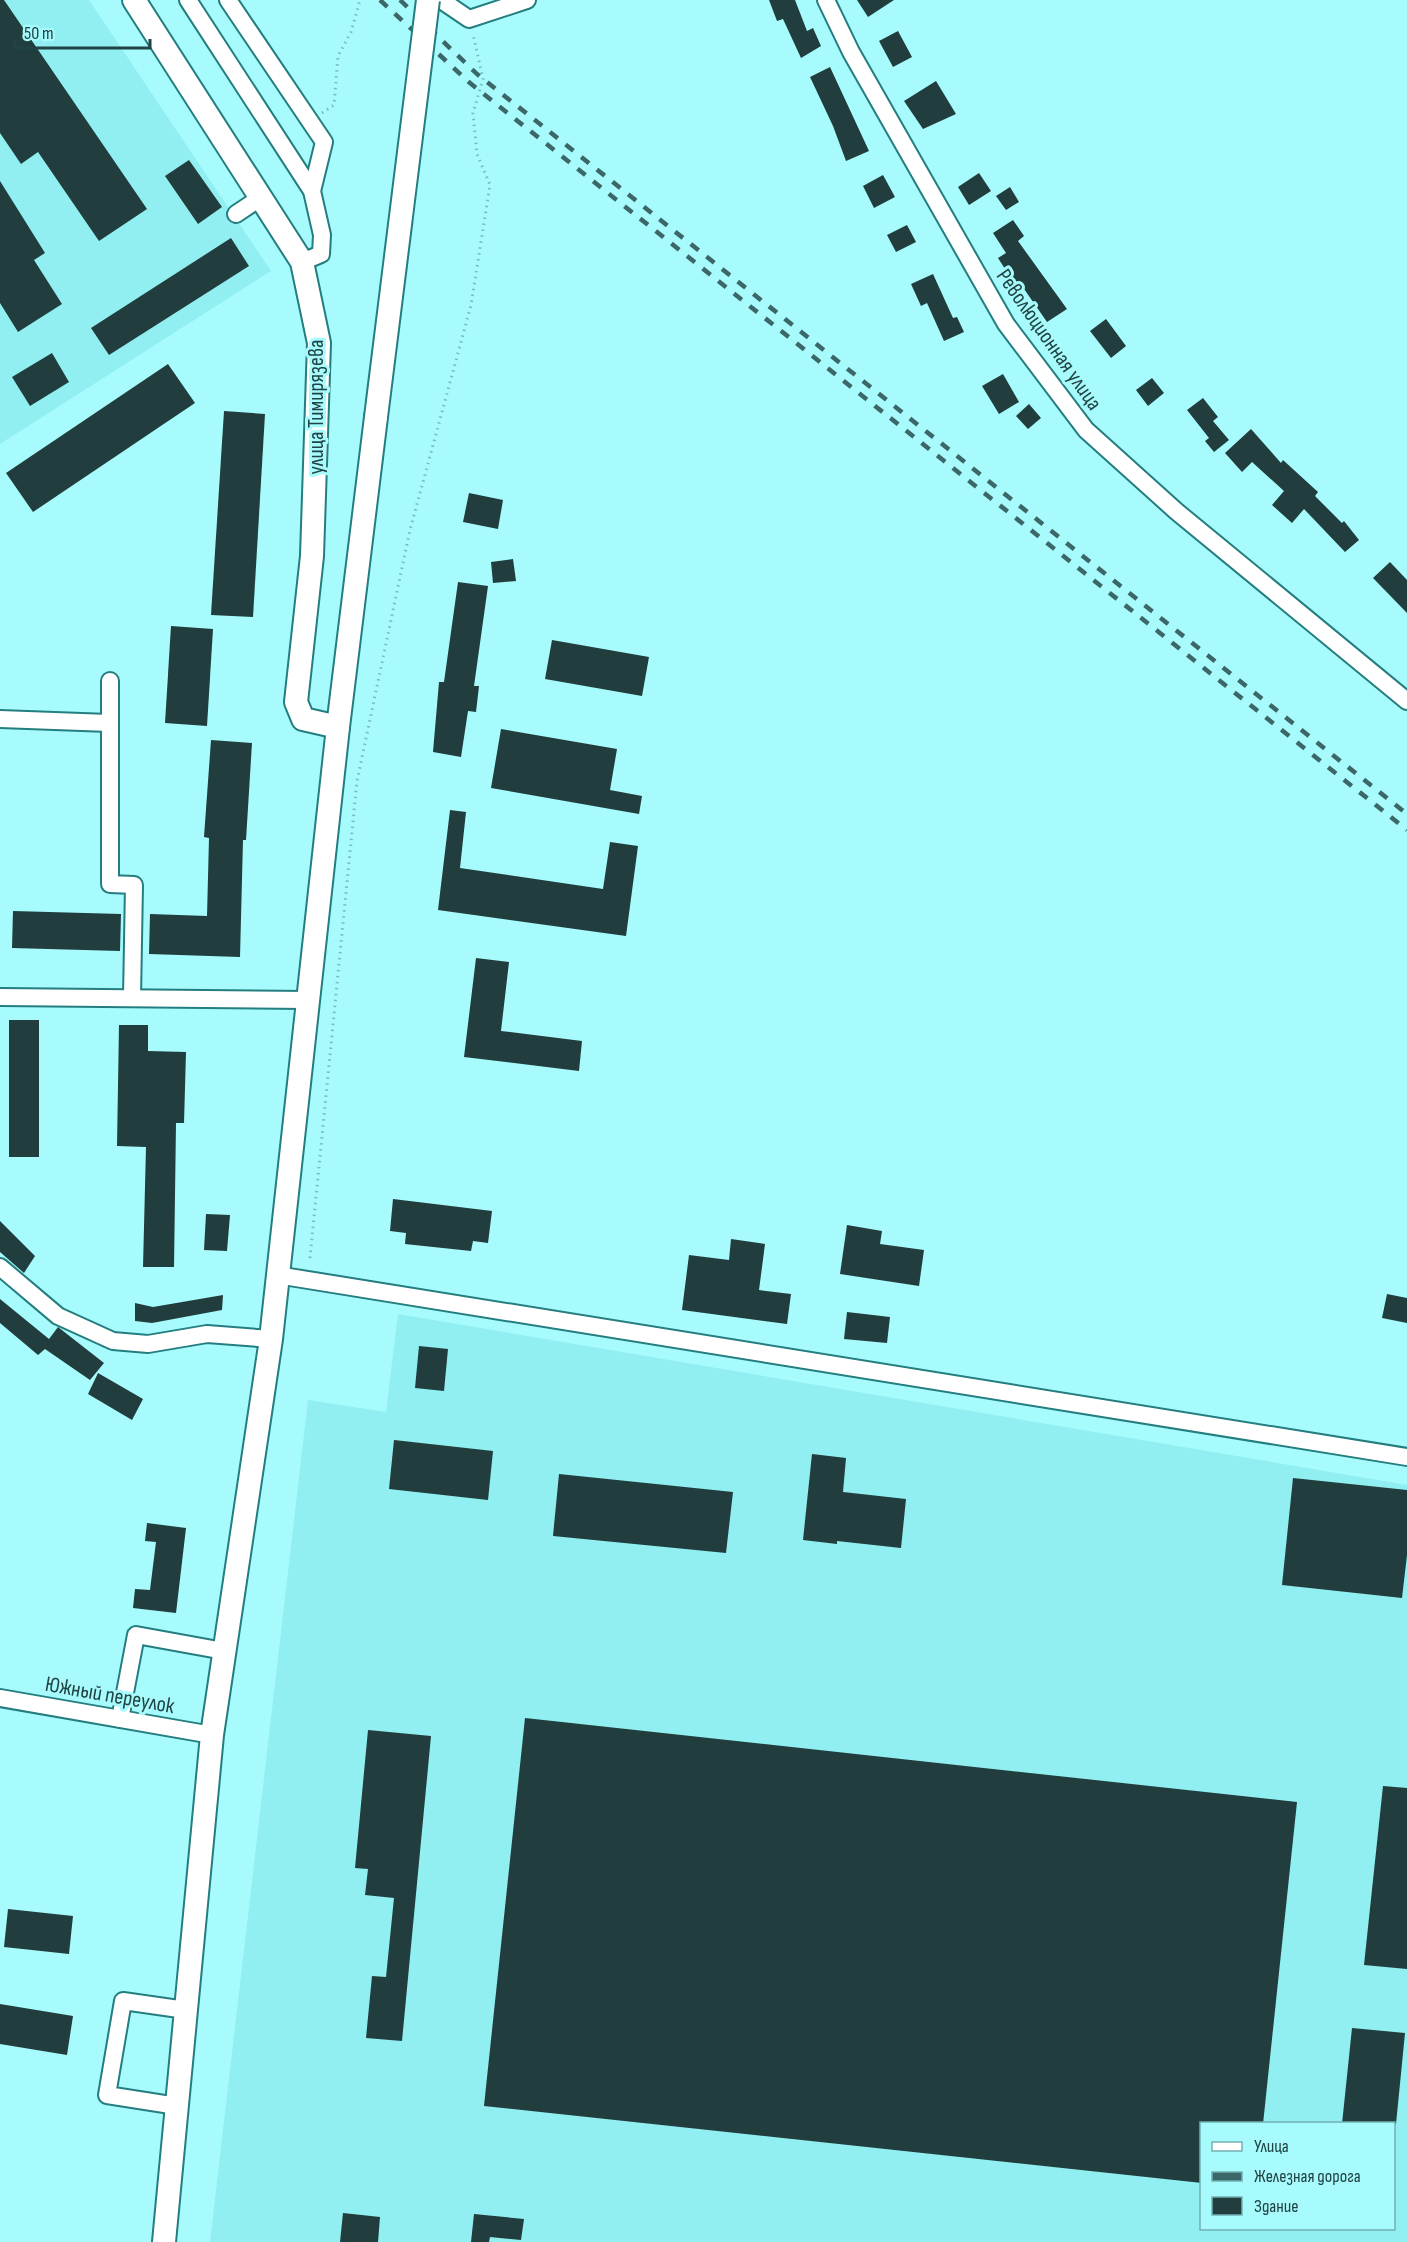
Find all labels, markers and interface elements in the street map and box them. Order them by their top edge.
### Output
scale bar [15,12,150,50]
text: 50 m [24,23,54,44]
street label: Революционная улица [990,264,1107,416]
street label: улица Тимирязева [303,339,330,475]
street label: Южный переулок [43,1671,177,1720]
legend [1200,2122,1395,2230]
text: Улица [1254,2136,1289,2157]
text: Железная дорога [1254,2166,1361,2187]
text: Здание [1254,2196,1299,2217]

